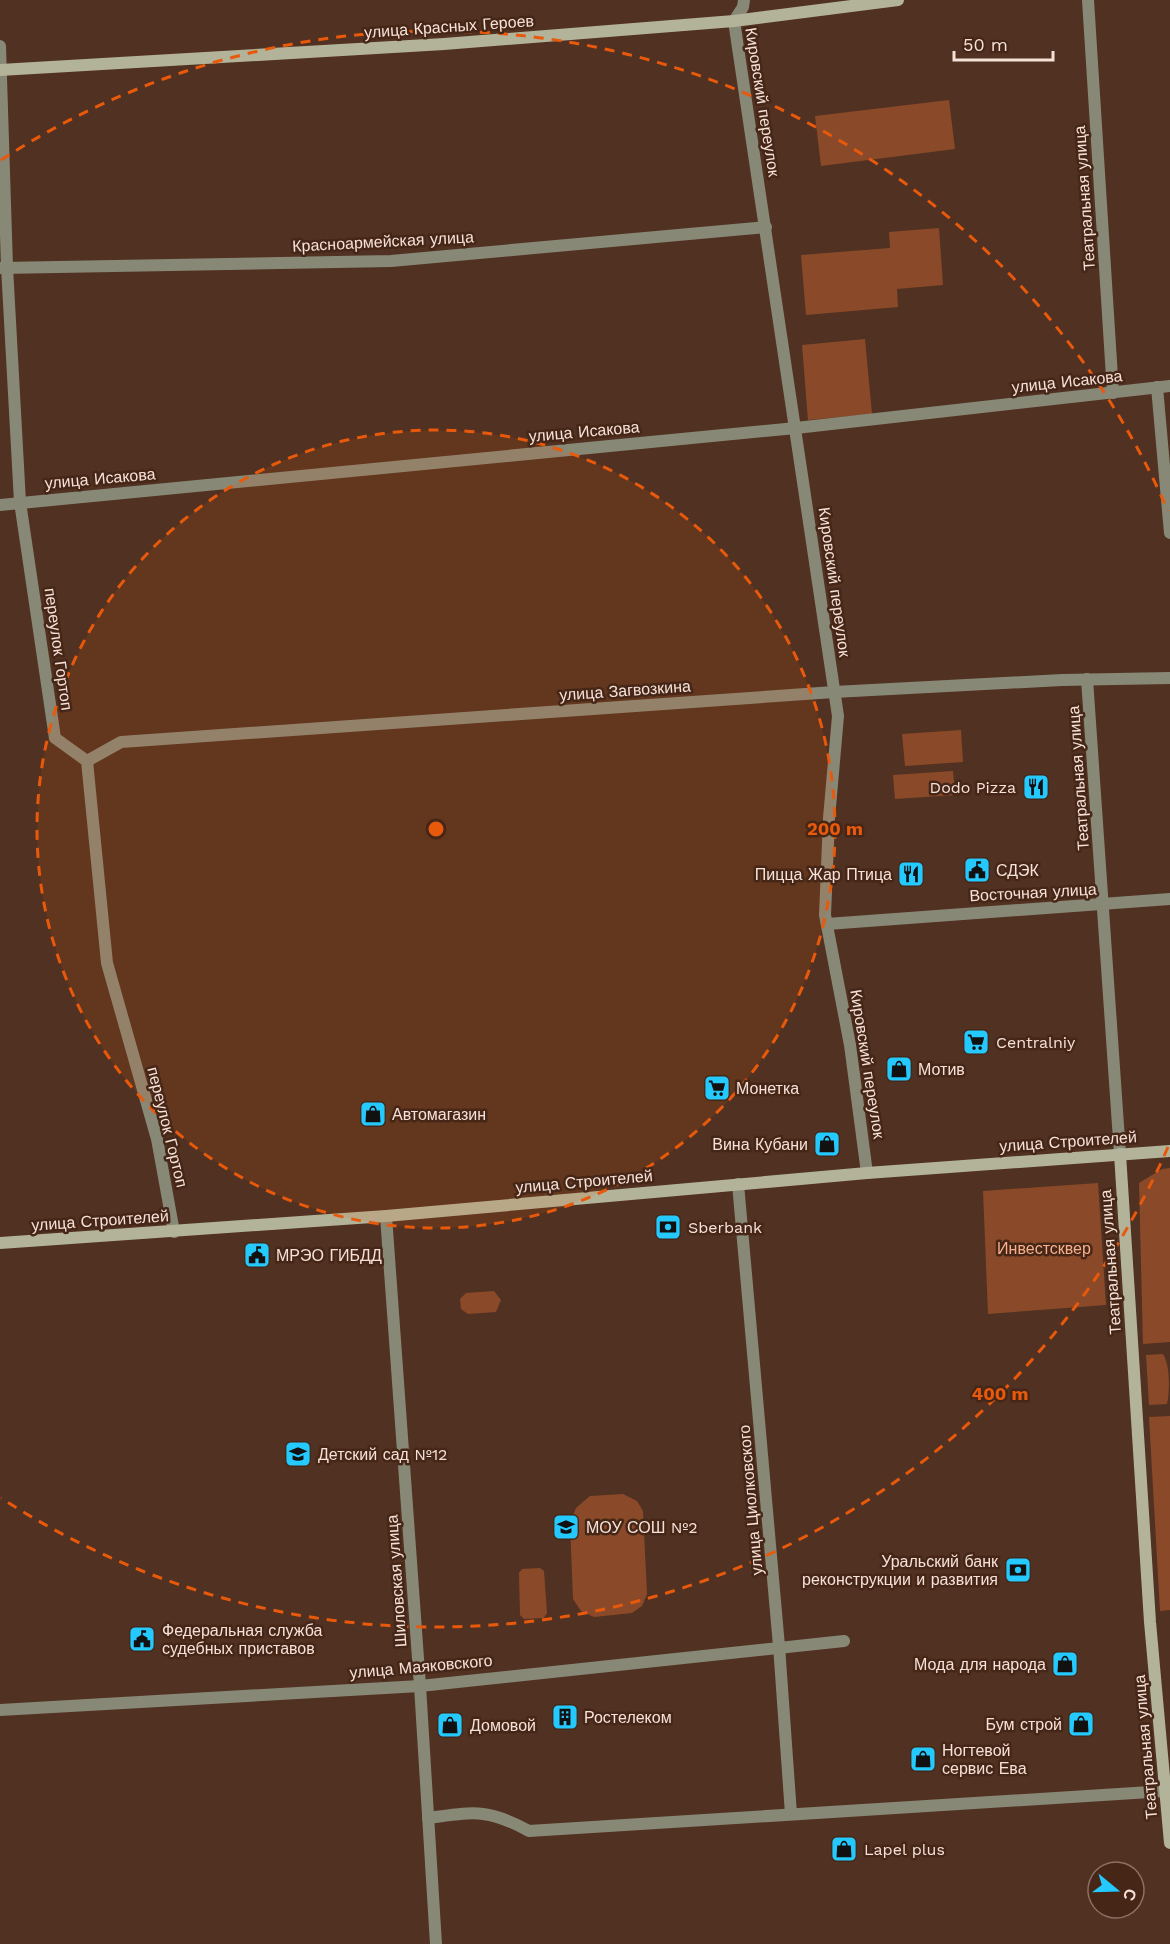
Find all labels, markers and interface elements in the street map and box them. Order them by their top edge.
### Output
street label: улица Красных Героев [364,11,535,42]
scale bar [954,24,1053,62]
street label: Кировский переулок [741,26,784,179]
text: 50 m [963,34,1008,55]
street label: Театральная улица [1070,125,1099,271]
street label: Красноармейская улица [292,227,474,256]
street label: улица Исакова [1011,366,1123,397]
street label: улица Исакова [528,417,640,446]
street label: улица Исакова [44,464,156,493]
street label: Кировский переулок [815,506,855,659]
street label: переулок Гортоп [41,587,77,712]
street label: улица Загвозкина [559,676,692,705]
street label: Театральная улица [1064,705,1093,851]
restaurant icon: Dodo Pizza [1021,772,1051,802]
place label: Dodo Pizza [930,778,1016,797]
text: 200 m [807,818,863,839]
centre of rings [426,819,446,839]
public building icon: СДЭК [962,855,992,885]
restaurant icon: Пицца Жар Птица [896,859,926,889]
place label: СДЭК [996,861,1040,880]
place label: Пицца Жар Птица [755,865,892,884]
street label: Восточная улица [969,880,1097,905]
street label: Кировский переулок [846,988,889,1141]
supermarket icon: Centralniy [961,1027,991,1057]
place label: Centralniy [996,1033,1076,1052]
shop icon: Мотив [884,1054,914,1084]
place label: Мотив [918,1060,965,1079]
street label: переулок Гортоп [143,1065,192,1189]
supermarket icon: Монетка [702,1073,732,1103]
place label: Монетка [736,1079,799,1098]
shop icon: Автомагазин [358,1099,388,1129]
place label: Автомагазин [392,1105,486,1124]
street label: улица Строителей [999,1127,1137,1156]
shop icon: Вина Кубани [812,1129,842,1159]
place label: Вина Кубани [712,1135,808,1154]
street label: улица Строителей [515,1166,653,1197]
street label: Театральная улица [1096,1189,1125,1335]
street label: улица Строителей [31,1206,169,1235]
bank icon: Sberbank [653,1212,683,1242]
place label: Sberbank [688,1218,762,1237]
park label: Инвестсквер [997,1239,1091,1258]
public building icon: МРЭО ГИБДД [242,1240,272,1270]
place label: МРЭО ГИБДД [276,1246,382,1265]
text: 400 m [972,1383,1028,1404]
street label: улица Циолковского [734,1424,767,1576]
school or university icon: Детский сад №12 [283,1439,313,1469]
place label: Детский сад №12 [318,1445,447,1464]
school or university icon: МОУ СОШ №2 [551,1512,581,1542]
street label: Шиловская улица [382,1514,411,1648]
place label: МОУ СОШ №2 [586,1518,698,1537]
place label: Уральский банк реконструкции и развития [802,1552,999,1589]
bank icon: Уральский банк реконструкции и развития [1003,1555,1033,1585]
place label: Федеральная служба судебных приставов [162,1621,322,1658]
public building icon: Федеральная служба судебных приставов [127,1624,157,1654]
shop icon: Мода для народа [1050,1649,1080,1679]
street label: улица Маяковского [349,1651,493,1682]
place label: Мода для народа [914,1655,1046,1674]
street label: Театральная улица [1130,1674,1161,1820]
building icon: Ростелеком [550,1702,580,1732]
place label: Ростелеком [584,1708,672,1727]
shop icon: Бум строй [1066,1709,1096,1739]
shop icon: Домовой [435,1710,465,1740]
place label: Бум строй [986,1715,1062,1734]
place label: Домовой [470,1716,536,1735]
place label: Ногтевой сервис Ева [942,1741,1027,1778]
shop icon: Ногтевой сервис Ева [908,1744,938,1774]
shop icon: Lapel plus [829,1834,859,1864]
place label: Lapel plus [864,1840,945,1859]
north arrow [1086,1860,1146,1920]
text: С [1119,1886,1141,1904]

